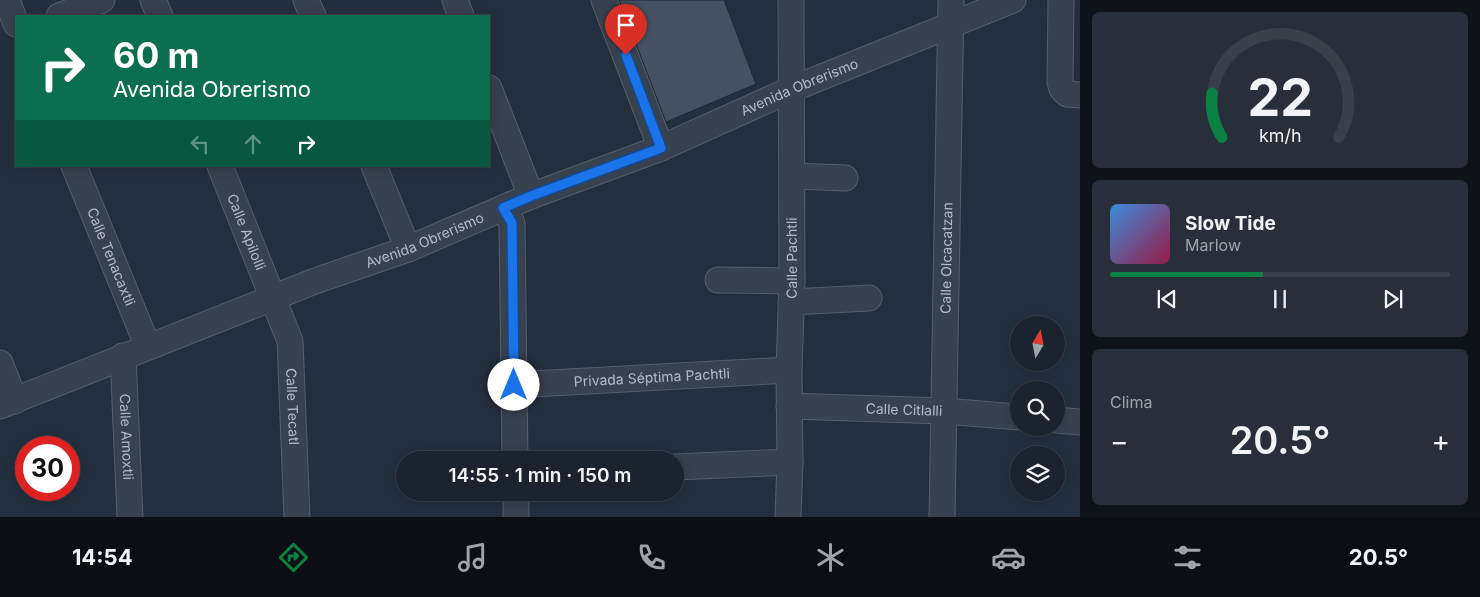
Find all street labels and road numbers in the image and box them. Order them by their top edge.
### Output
street label: Avenida Obrerismo [738,54,860,119]
street label: Calle Apilolli [224,191,270,272]
street label: Calle Olcacatzan [937,202,955,314]
street label: Calle Tenacaxtli [84,205,139,308]
street label: Avenida Obrerismo [363,208,486,271]
street label: Calle Pachtli [782,217,800,299]
street label: Privada Séptima Pachtli [573,364,730,390]
street label: Calle Tecatl [283,368,303,445]
street label: Calle Amoxtli [117,393,137,480]
street label: Calle Citlalli [865,399,943,419]

